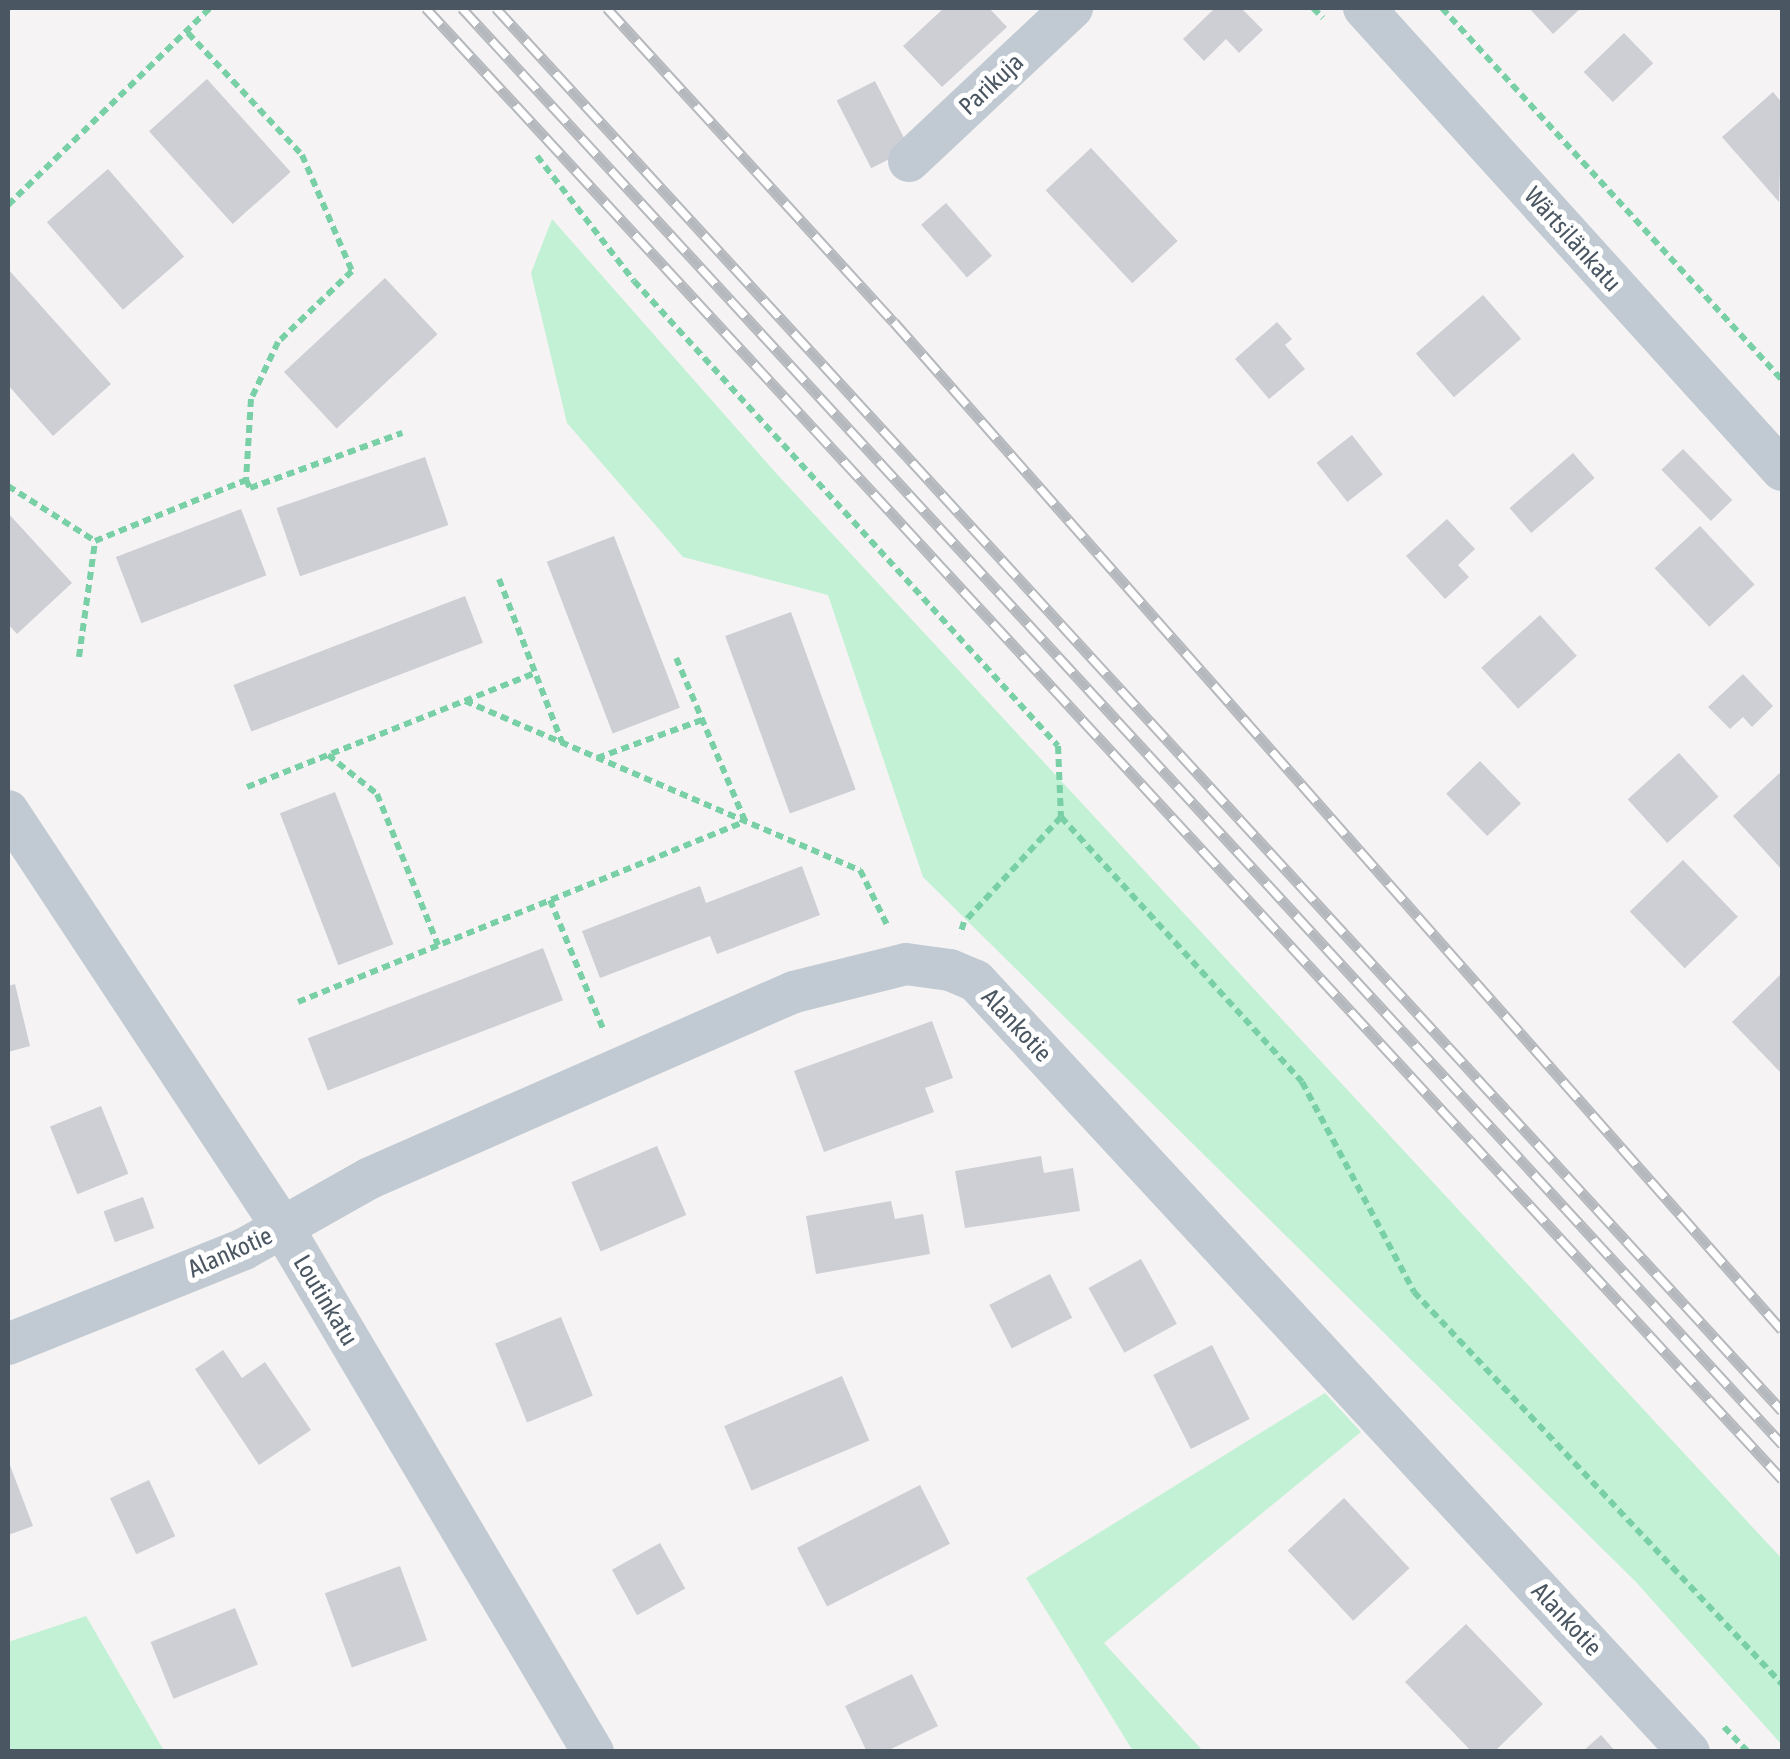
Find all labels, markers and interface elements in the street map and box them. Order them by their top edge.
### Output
street label: Parikuja [953,47,1029,121]
street label: Wärtsilänkatu [1518,181,1628,297]
street label: Alankotie [976,982,1058,1068]
street label: Alankotie [183,1220,277,1284]
street label: Loutinkatu [287,1249,365,1351]
street label: Alankotie [1526,1576,1608,1662]

